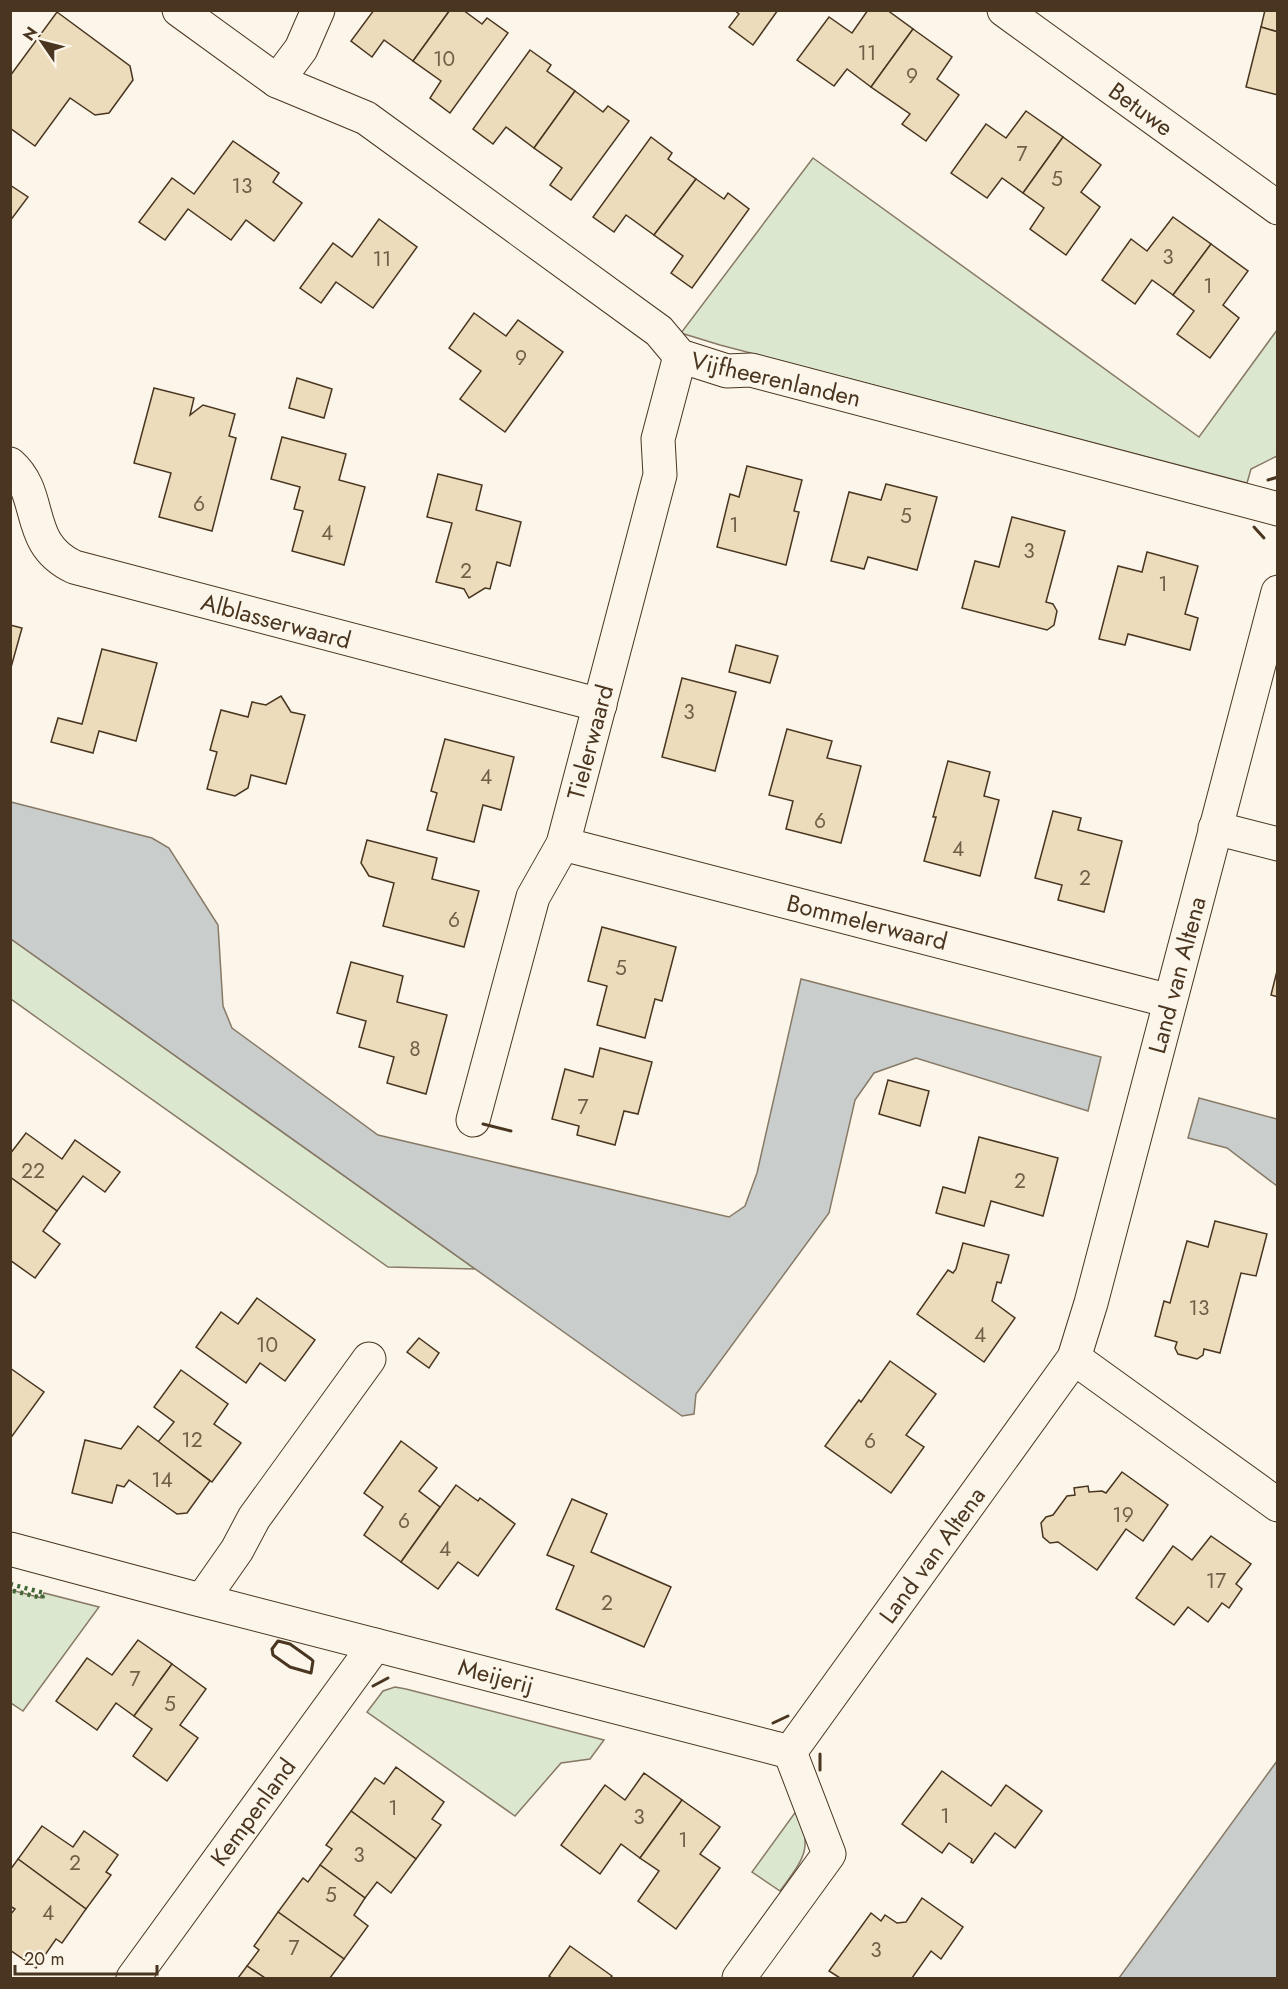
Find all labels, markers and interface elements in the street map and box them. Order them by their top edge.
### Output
north arrow [12,12,72,72]
text: N [17,22,43,45]
house number: 11 [858,38,876,68]
house number: 10 [433,44,455,74]
house number: 9 [906,61,918,91]
street label: Betuwe [1101,74,1181,144]
house number: 7 [1016,139,1028,169]
house number: 5 [1051,164,1063,194]
house number: 13 [232,171,252,201]
house number: 3 [1162,242,1174,272]
house number: 11 [373,244,391,274]
house number: 1 [1203,271,1213,301]
street label: Vijfheerenlanden [688,342,864,416]
house number: 9 [515,343,527,373]
house number: 6 [193,489,205,519]
house number: 5 [900,501,912,531]
house number: 1 [729,510,739,540]
house number: 4 [321,518,333,548]
house number: 3 [1023,536,1035,566]
house number: 2 [460,556,472,586]
house number: 1 [1158,569,1168,599]
street label: Alblasserwaard [197,584,355,658]
street label: Tielerwaard [558,681,622,803]
house number: 3 [683,697,695,727]
house number: 4 [480,762,492,792]
house number: 6 [814,806,826,836]
house number: 4 [952,834,964,864]
house number: 2 [1079,863,1091,893]
street label: Bommelerwaard [783,885,951,959]
street label: Land van Altena [1139,893,1215,1057]
house number: 6 [448,905,460,935]
house number: 5 [615,953,627,983]
house number: 8 [409,1034,421,1064]
house number: 7 [577,1092,589,1122]
house number: 22 [21,1156,45,1186]
house number: 2 [1014,1166,1026,1196]
house number: 13 [1189,1293,1209,1323]
house number: 4 [974,1320,986,1350]
house number: 10 [256,1330,278,1360]
house number: 12 [181,1425,203,1455]
house number: 6 [864,1426,876,1456]
house number: 14 [151,1465,173,1495]
street label: Land van Altena [870,1479,994,1631]
house number: 19 [1112,1500,1134,1530]
house number: 6 [398,1506,410,1536]
house number: 4 [439,1534,451,1564]
house number: 17 [1206,1566,1226,1596]
house number: 2 [601,1588,613,1618]
street label: Meijerij [454,1649,538,1703]
house number: 7 [129,1664,141,1694]
house number: 5 [164,1689,176,1719]
street label: Kempenland [202,1751,304,1873]
house number: 1 [388,1793,398,1823]
house number: 1 [940,1801,950,1831]
house number: 3 [633,1802,645,1832]
house number: 1 [678,1825,688,1855]
house number: 3 [353,1840,365,1870]
house number: 2 [69,1848,81,1878]
house number: 5 [325,1880,337,1910]
house number: 4 [42,1898,54,1928]
house number: 7 [288,1933,300,1963]
house number: 3 [870,1935,882,1965]
scale bar [15,1938,158,1976]
text: 20 m [24,1946,64,1972]

